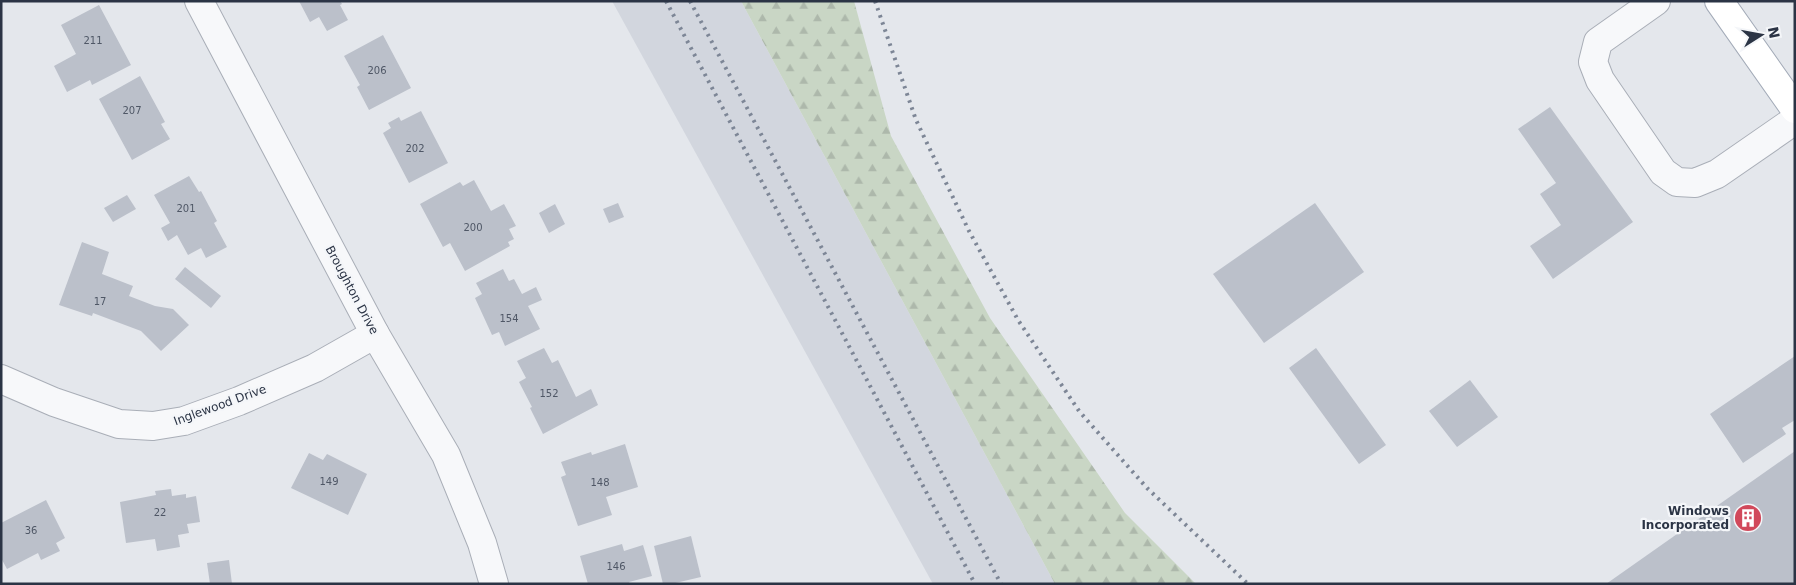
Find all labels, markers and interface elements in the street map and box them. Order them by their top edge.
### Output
north arrow [1736,10,1786,60]
text: N [1765,25,1783,40]
house number: 211 [83,35,103,46]
house number: 206 [367,65,387,76]
house number: 207 [122,105,142,116]
house number: 202 [405,143,425,154]
house number: 201 [176,203,196,214]
house number: 200 [463,222,483,233]
street label: Broughton Drive [323,243,381,337]
house number: 17 [94,296,106,307]
house number: 154 [499,313,519,324]
street label: Inglewood Drive [172,382,268,428]
house number: 152 [539,388,559,399]
house number: 149 [319,476,339,487]
house number: 148 [590,477,610,488]
building icon: Windows Incorporated [1733,503,1763,533]
place label: Windows Incorporated [1641,504,1729,532]
house number: 22 [154,507,166,518]
house number: 36 [25,525,37,536]
house number: 146 [606,561,626,572]

